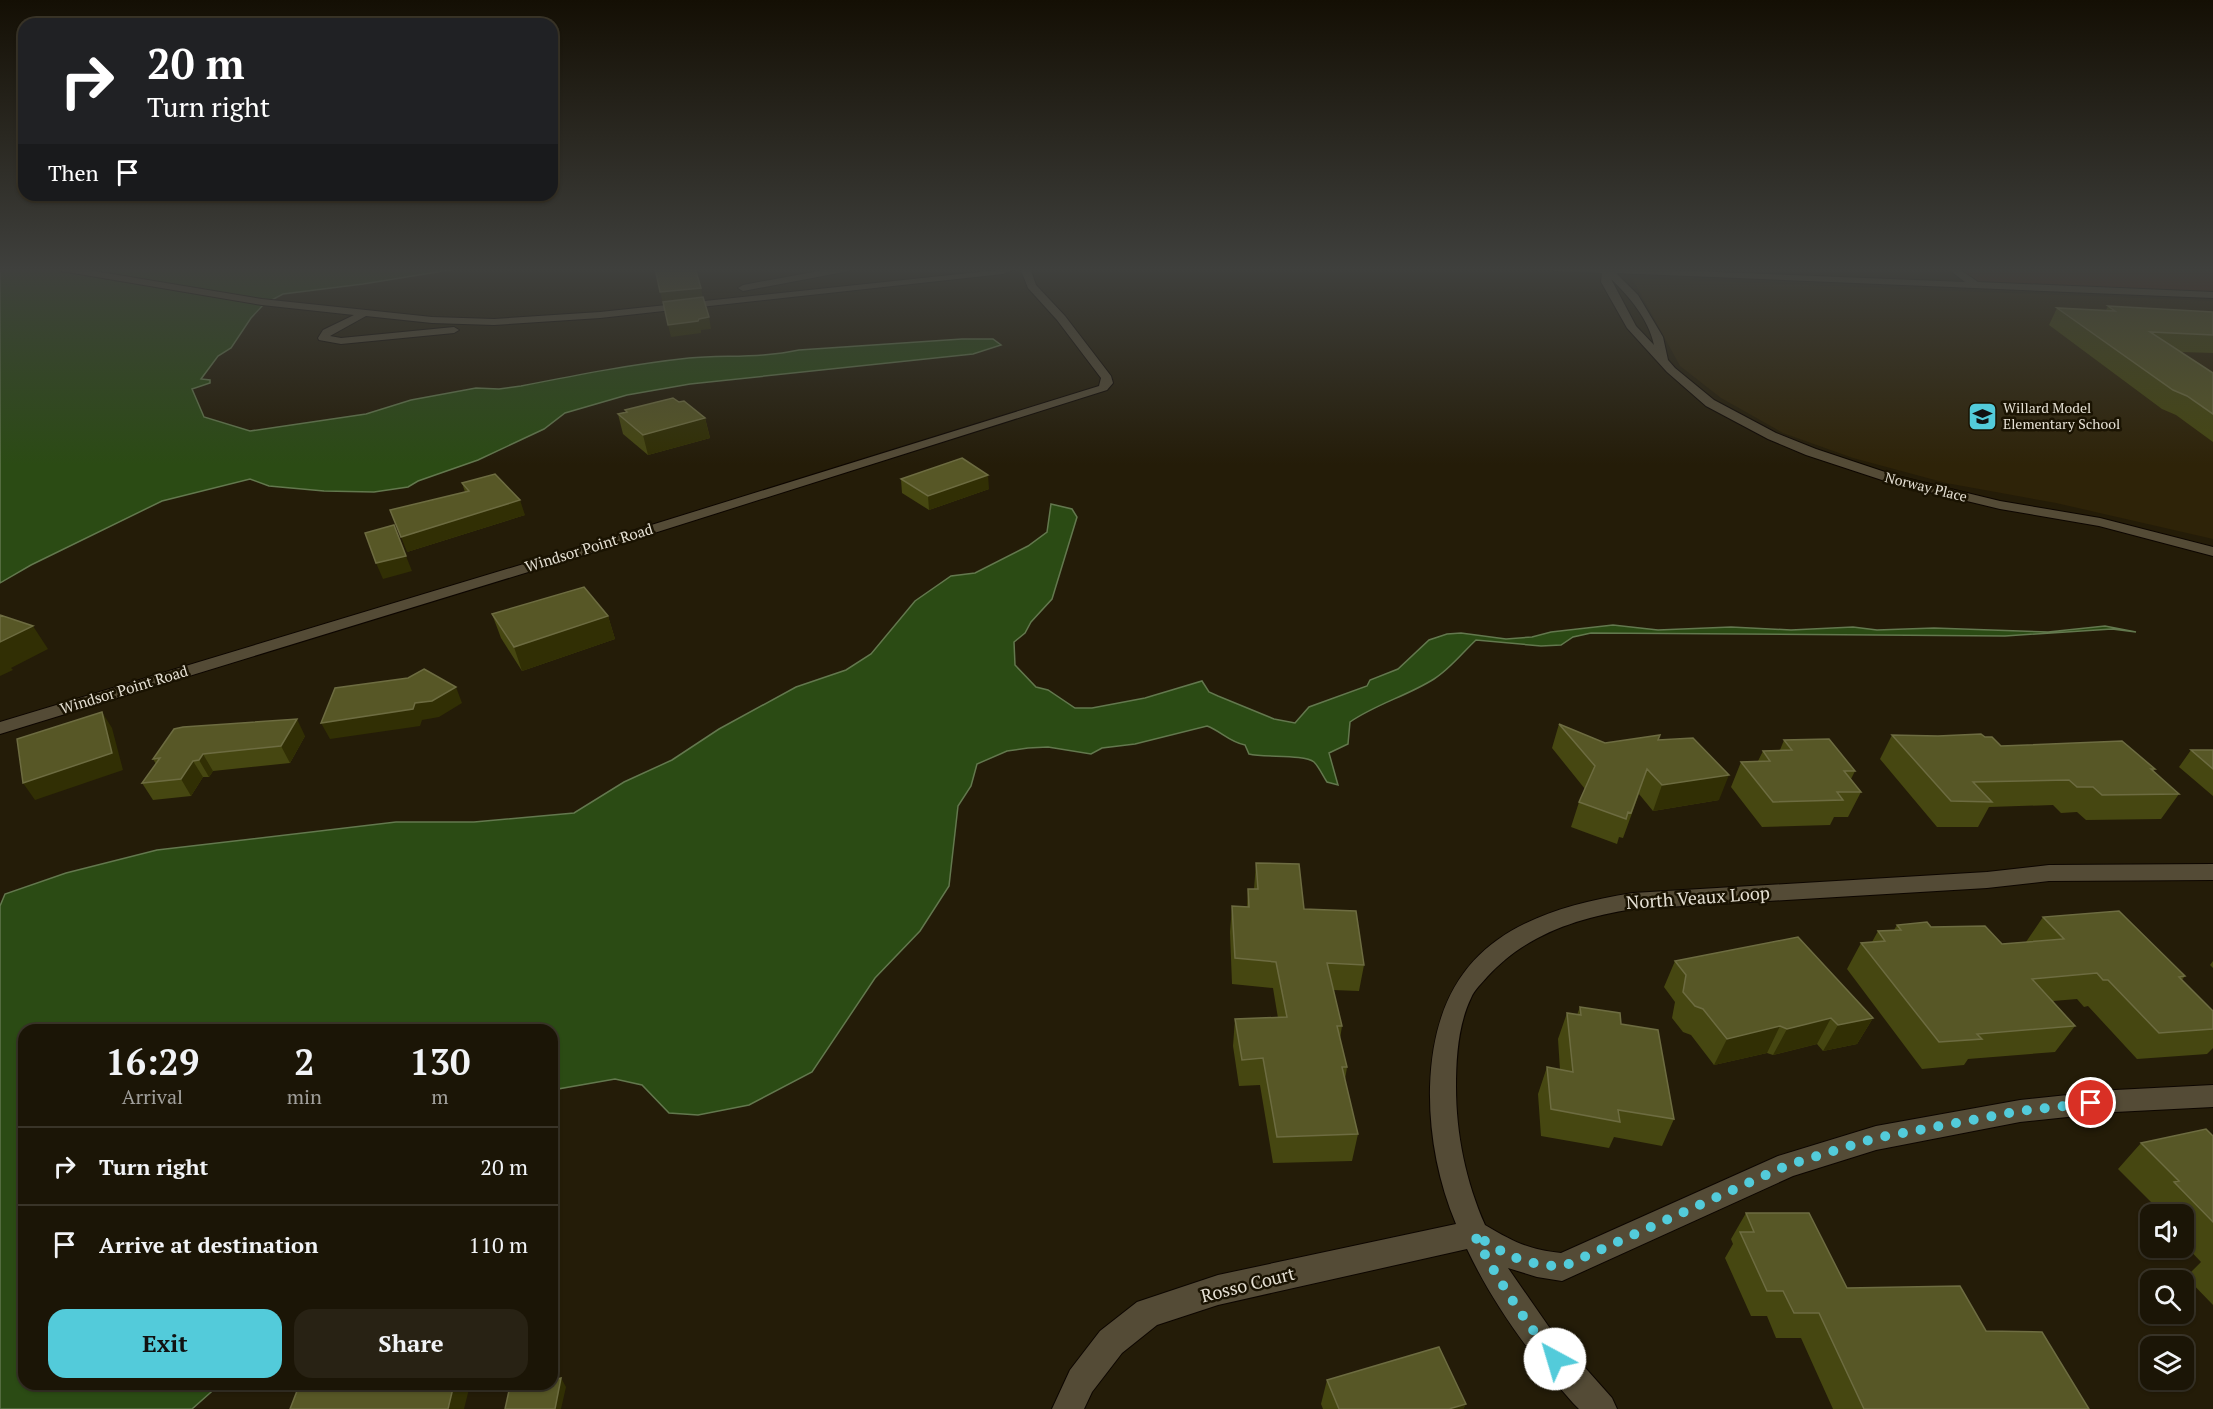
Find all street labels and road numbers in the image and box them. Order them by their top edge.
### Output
street label: Norway Place [1883,467,1969,506]
street label: Windsor Point Road [522,518,655,576]
street label: Windsor Point Road [57,660,190,718]
street label: North Veaux Loop [1625,880,1771,914]
street label: Rosso Court [1198,1261,1298,1307]

